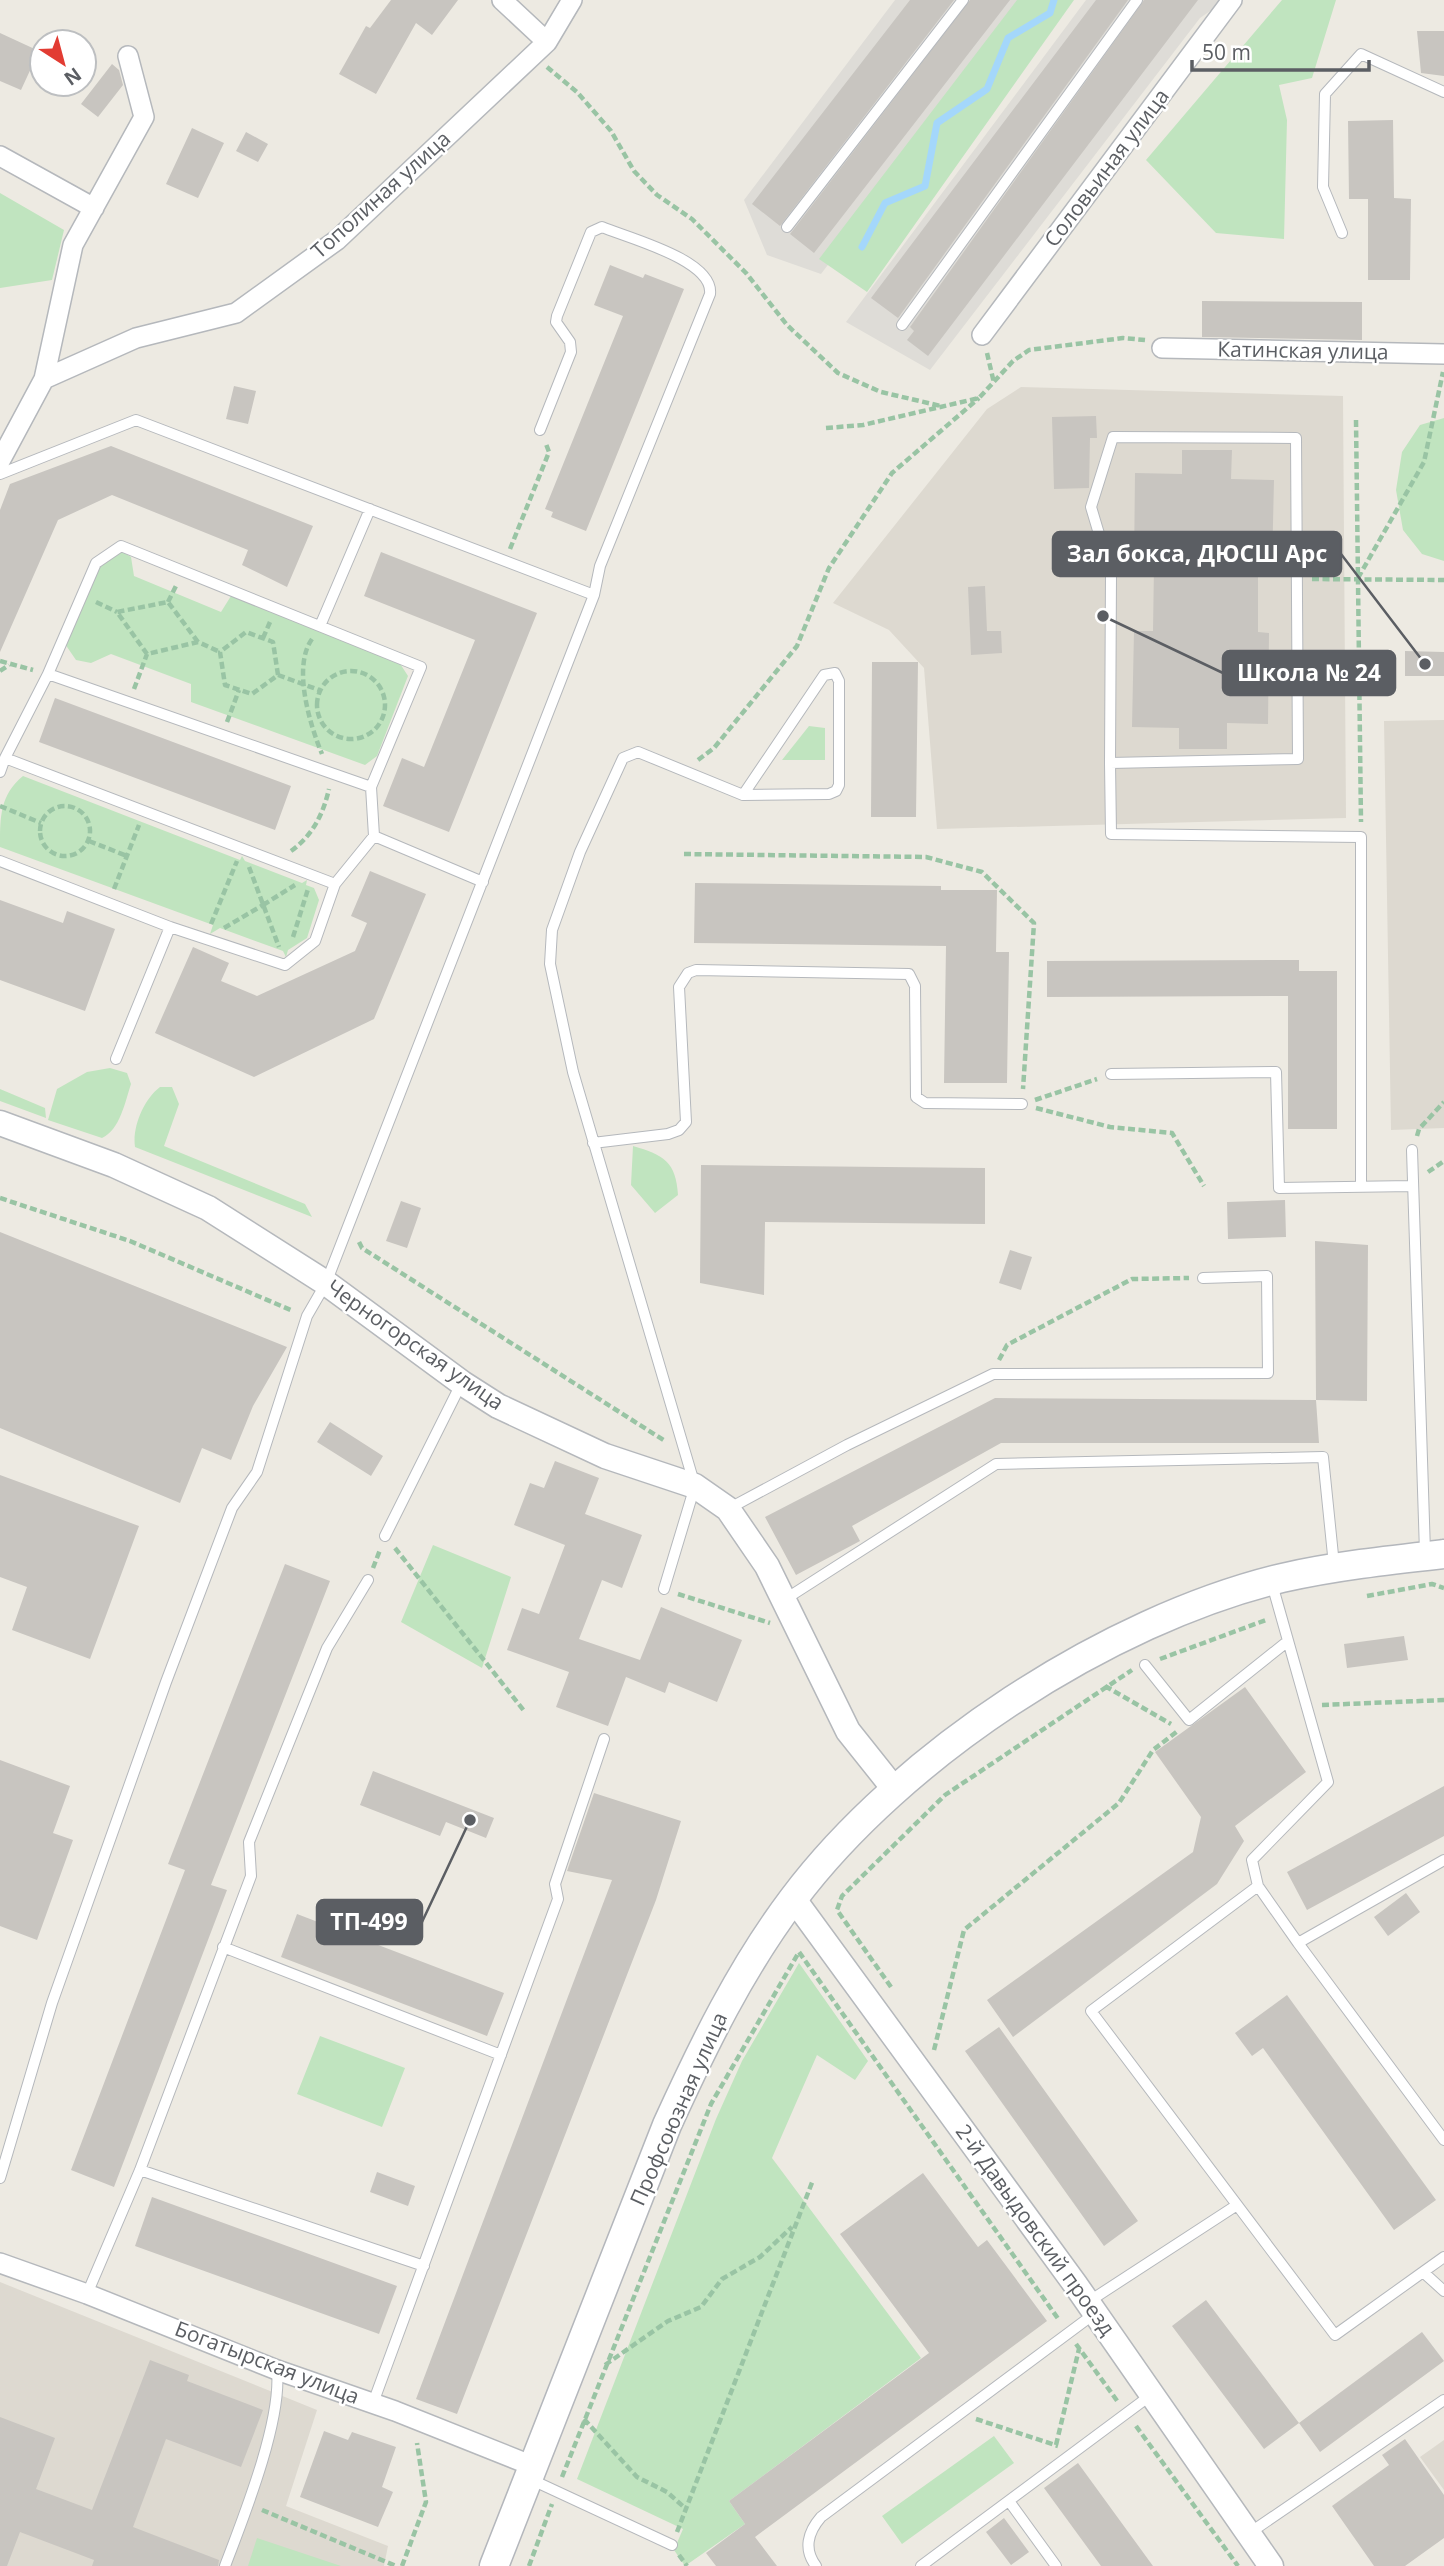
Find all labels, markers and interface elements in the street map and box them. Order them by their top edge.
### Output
north arrow [28,28,98,98]
scale bar [1192,28,1369,72]
text: 50 m [1202,38,1251,66]
text: N [59,62,87,92]
street label: Соловьиная улица [1038,83,1175,252]
street label: Тополиная улица [305,124,456,264]
street label: Катинская улица [1217,335,1389,365]
callout: Зал бокса, ДЮСШ Арс [1053,532,1341,576]
text: Зал бокса, ДЮСШ Арс [1067,537,1327,569]
callout: Школа № 24 [1223,651,1395,695]
text: Школа № 24 [1237,656,1381,688]
street label: Черногорская улица [322,1272,510,1416]
callout: ТП-499 [317,1900,422,1944]
text: ТП-499 [330,1905,408,1937]
street label: Профсоюзная улица [623,2008,733,2210]
street label: 2-й Давыдовский проезд [950,2118,1122,2340]
street label: Богатырская улица [171,2314,364,2410]

